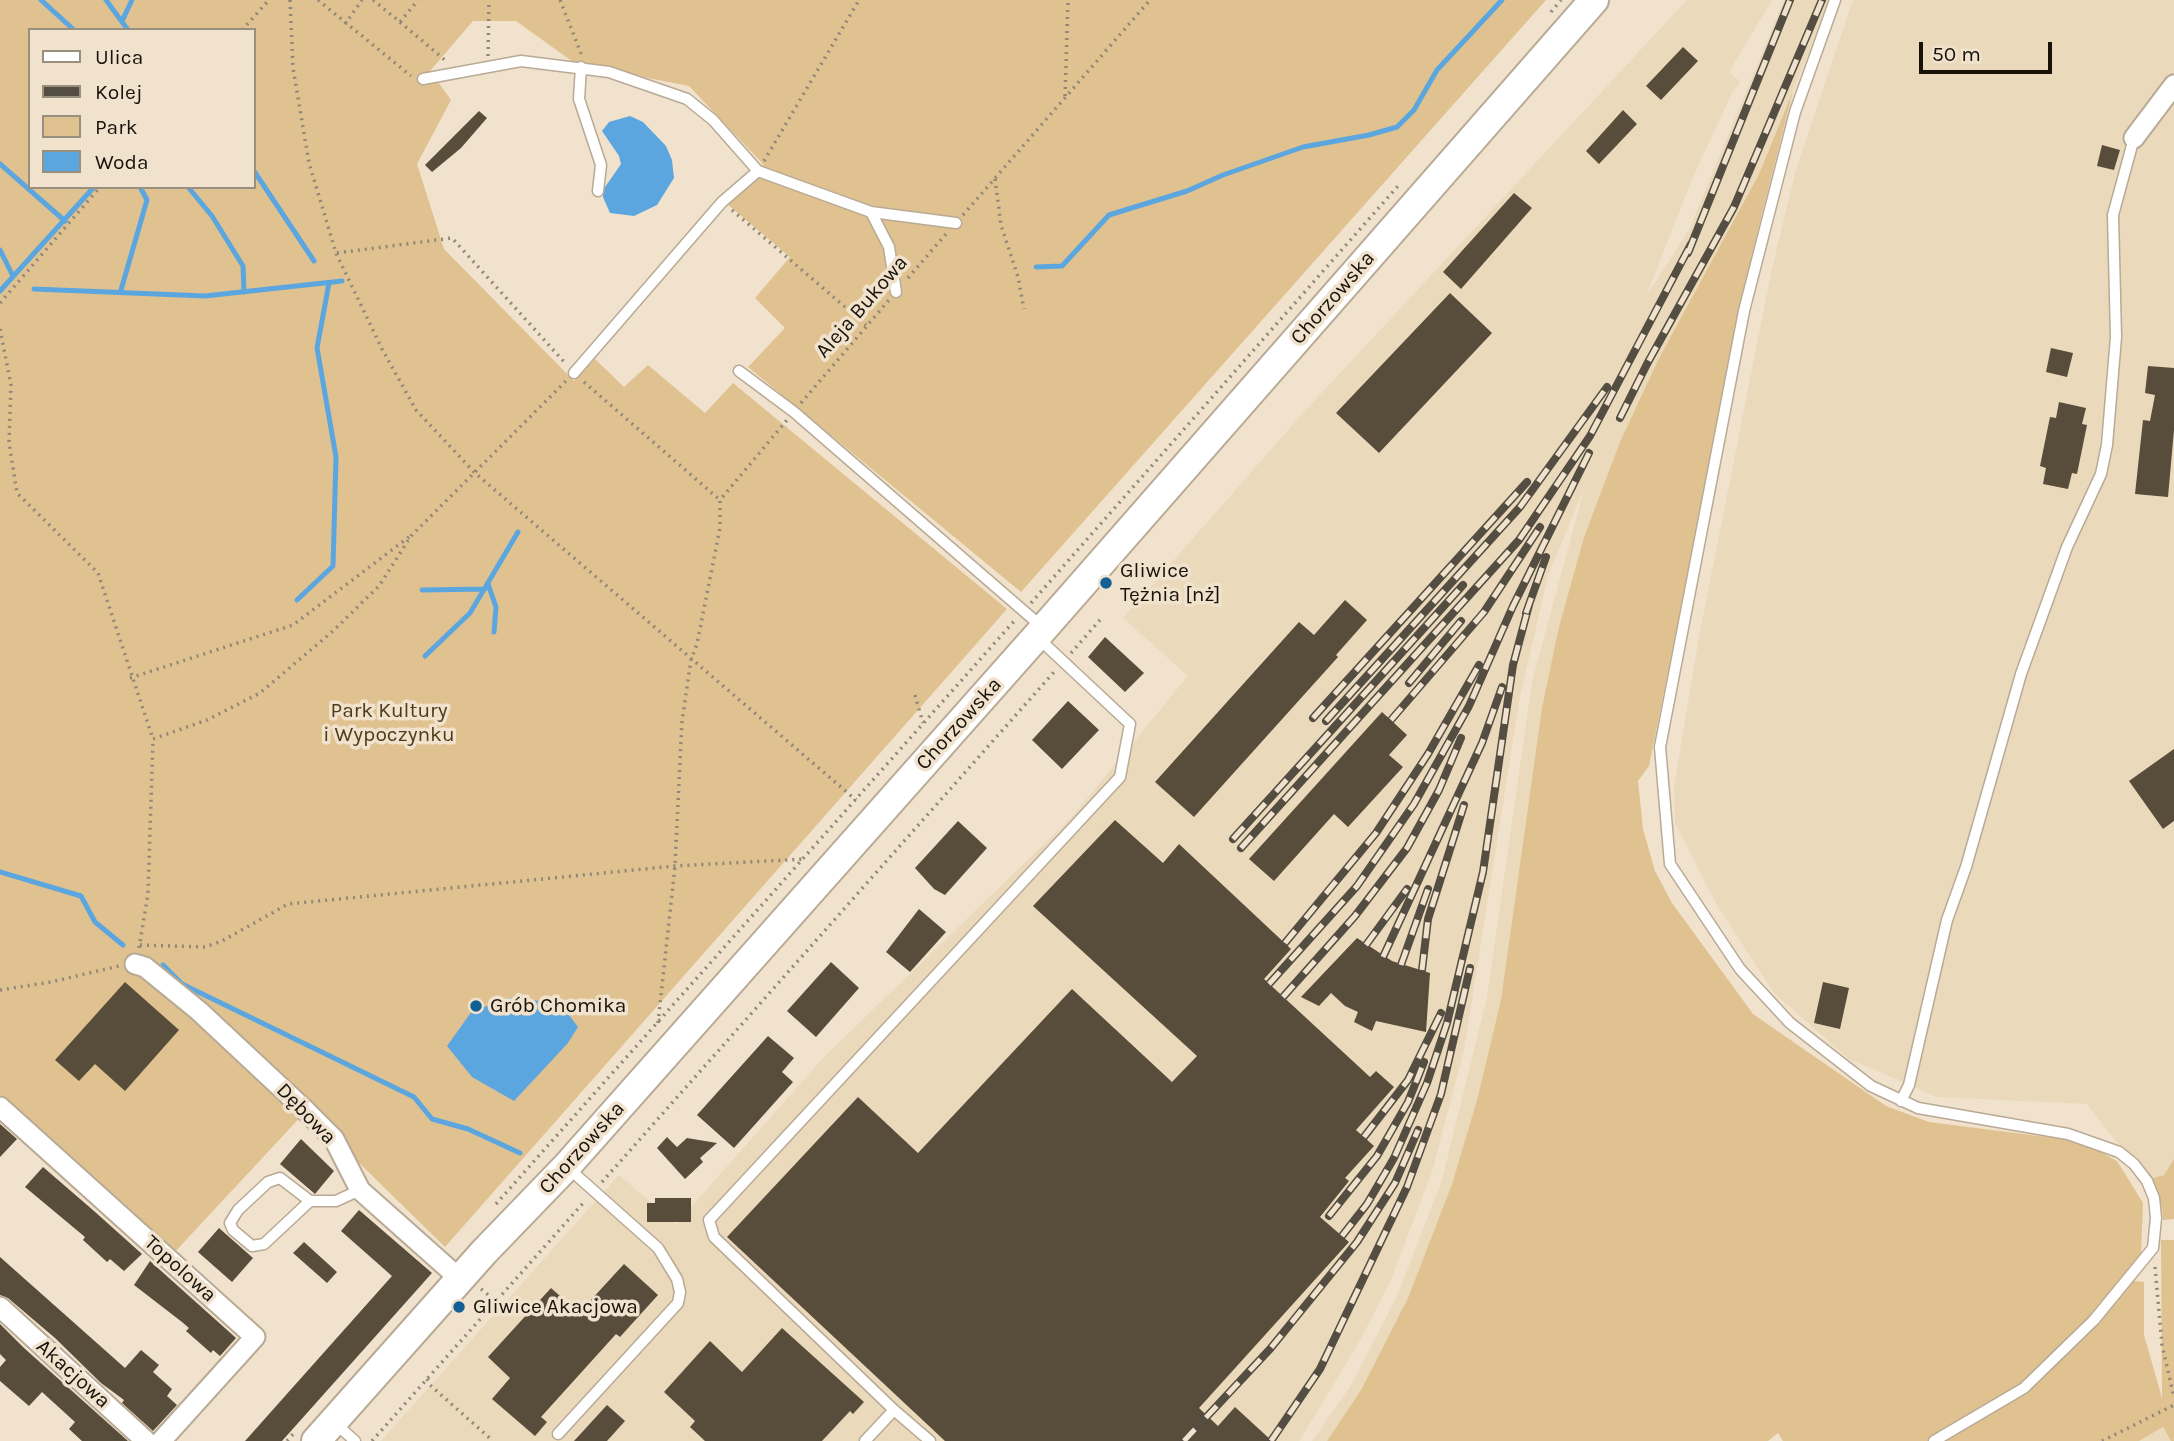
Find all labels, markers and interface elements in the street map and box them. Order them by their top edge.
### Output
legend [28,28,256,189]
scale bar [1922,28,2055,72]
text: 50 m [1932,42,1981,66]
text: Ulica [95,45,143,69]
text: Kolej [95,80,142,104]
text: Park [95,115,138,139]
text: Woda [95,150,149,174]
street label: Chorzowska [1286,246,1380,350]
street label: Aleja Bukowa [811,251,913,363]
place label: Gliwice Tężnia [nż] [1120,558,1220,608]
marker: Gliwice Tężnia [nż] [1098,575,1114,591]
street label: Chorzowska [911,673,1007,775]
park label: Park Kultury i Wypoczynku [323,698,455,748]
place label: Grób Chomika [490,993,626,1019]
marker: Grób Chomika [468,998,484,1014]
street label: Dębowa [271,1078,341,1150]
street label: Chorzowska [534,1097,630,1199]
street label: Topolowa [139,1230,221,1308]
place label: Gliwice Akacjowa [473,1294,638,1320]
marker: Gliwice Akacjowa [451,1299,467,1315]
street label: Akacjowa [31,1334,115,1414]

